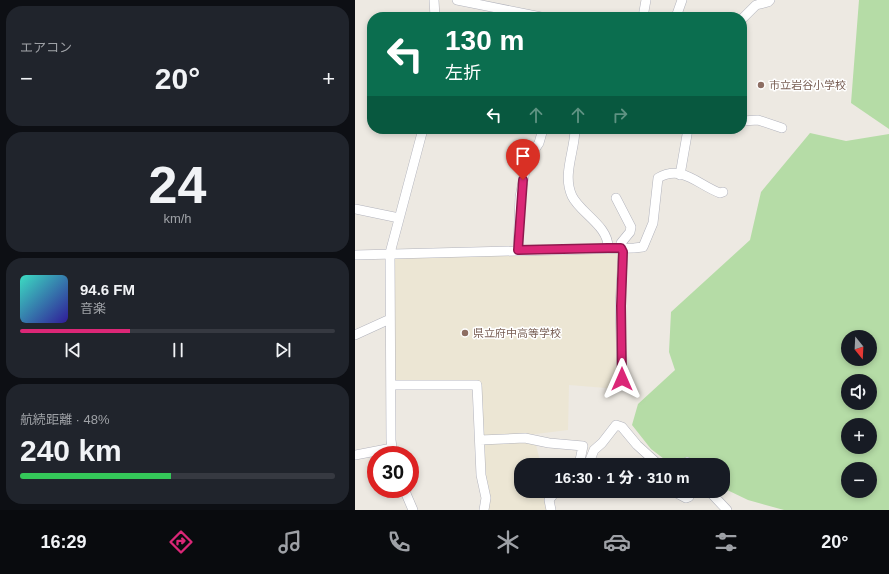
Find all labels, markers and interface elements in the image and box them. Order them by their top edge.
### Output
text: 130 m [445,25,524,56]
icon: left [379,28,431,80]
text: エアコン [20,40,72,55]
text: 20° [155,62,200,95]
text: 左折 [445,63,481,83]
text: − [20,66,33,91]
text: + [322,66,335,91]
place label: 市立岩谷小学校 [769,79,846,91]
marker: 市立岩谷小学校 [756,80,766,90]
icon: left [483,104,505,126]
icon: ahead [525,104,547,126]
icon: ahead [567,104,589,126]
icon: right [609,104,631,126]
pin [506,139,540,180]
icon: arrive [512,145,534,167]
text: 24 [149,156,206,214]
text: km/h [163,211,192,226]
text: 94.6 FM [80,281,135,298]
text: 音楽 [80,301,106,316]
place label: 県立府中高等学校 [473,327,561,339]
marker: 県立府中高等学校 [460,328,470,338]
north arrow [841,330,877,366]
map controls [841,330,877,498]
icon: previous [62,339,84,361]
icon: pause [167,339,189,361]
icon: next [272,339,294,361]
position arrow [601,358,643,400]
button: sound [841,374,877,410]
text: 航続距離 · 48% [20,412,110,427]
button: + [841,418,877,454]
text: 240 km [20,434,122,467]
speed limit sign: 30 [367,446,419,498]
button: − [841,462,877,498]
text: 16:30 · 1 分 · 310 m [554,469,690,486]
icon: directions [167,528,195,556]
icon: music [276,528,304,556]
icon: phone [385,528,413,556]
icon: climate [494,528,522,556]
icon: car [603,528,631,556]
icon: filters [712,528,740,556]
text: 16:29 [40,532,87,552]
text: 20° [821,532,848,552]

